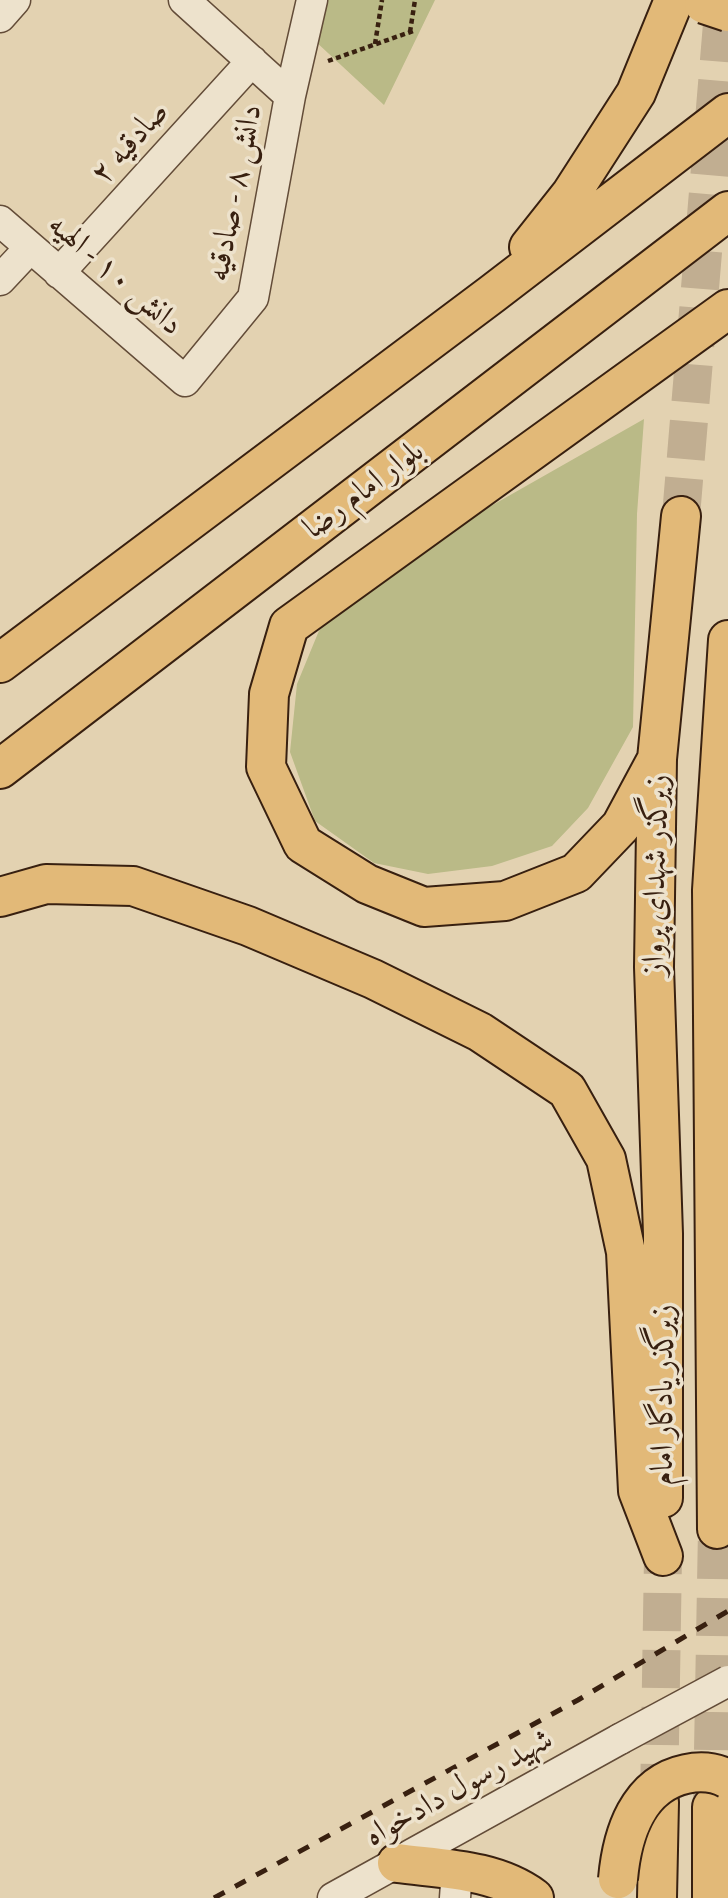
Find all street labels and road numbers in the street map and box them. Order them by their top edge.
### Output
street label: صادقیه ۲ [83,94,177,192]
street label: دانش ۸ - صادقیه [199,101,271,285]
street label: دانش ۱۰ - الهیه [40,206,190,344]
street label: بلوار امام رضا [296,432,432,548]
street label: زیرگذر شهدای پرواز [635,774,677,976]
street label: زیرگذر یادگار امام [644,1304,682,1486]
street label: شهید رسول دادخواه [358,1721,560,1855]

